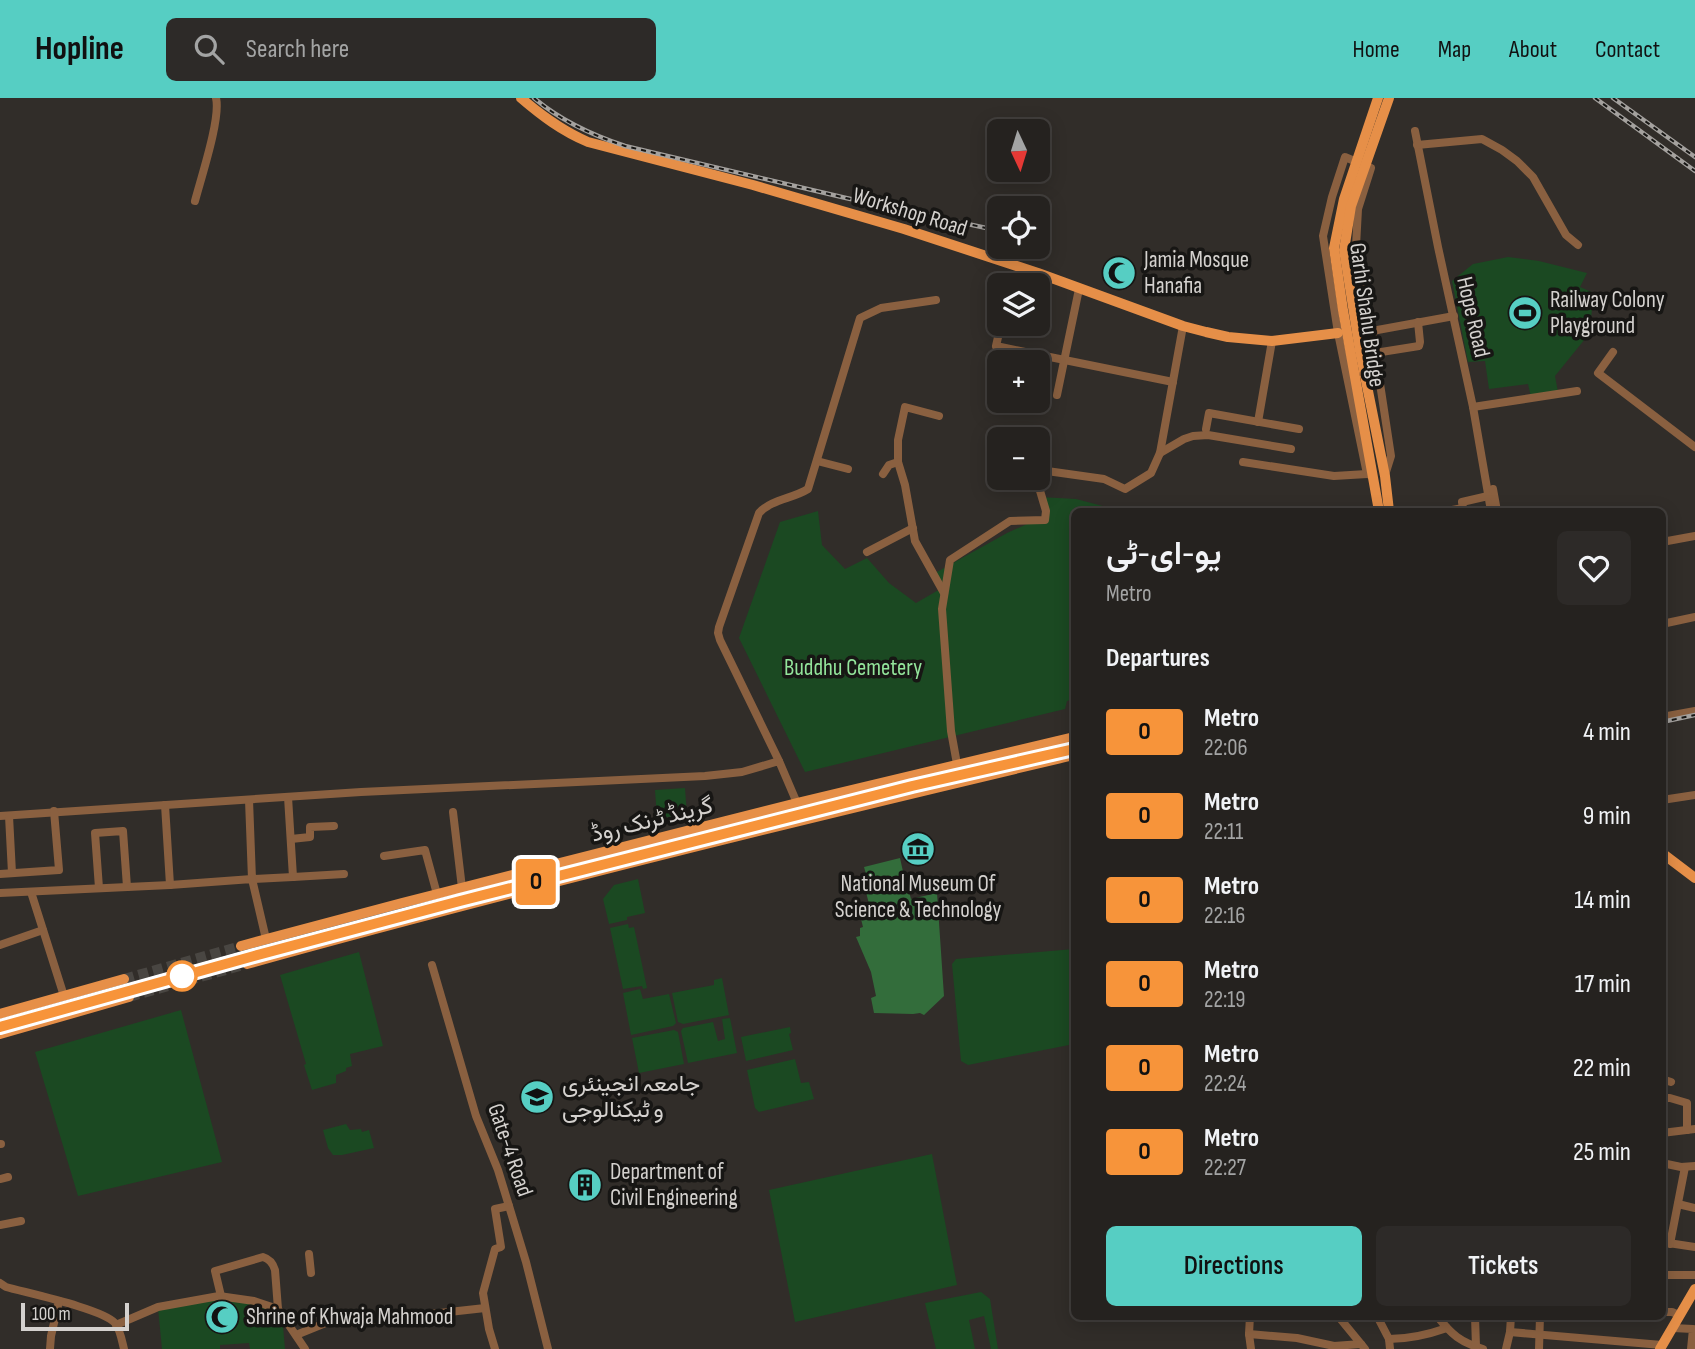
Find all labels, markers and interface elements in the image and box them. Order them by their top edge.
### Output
search box [166,18,656,81]
text: Hopline [35,29,124,69]
icon: search [190,30,228,68]
text: Search here [246,34,349,65]
text: Home [1352,35,1400,64]
text: Map [1438,35,1471,64]
text: About [1509,35,1557,64]
text: Contact [1595,35,1660,64]
north arrow [987,119,1050,182]
map controls [987,119,1050,490]
street label: Workshop Road [849,181,971,243]
button: locate [987,196,1050,259]
street label: Garhi Shahu Bridge [1343,241,1391,389]
place label: Jamia Mosque Hanafia [1143,246,1249,300]
mosque icon: Jamia Mosque Hanafia [1100,254,1138,292]
button: layers [987,273,1050,336]
street label: Hope Road [1450,274,1496,360]
place label: Railway Colony Playground [1550,286,1665,340]
sports icon: Railway Colony Playground [1506,294,1544,332]
button: + [987,350,1050,413]
button: − [987,427,1050,490]
button: heart [1557,531,1631,605]
text: یو-ای-ٹی [1106,534,1222,574]
text: Metro [1106,580,1152,608]
text: Departures [1106,643,1210,674]
park label: Buddhu Cemetery [784,654,922,682]
text: Metro [1204,703,1259,734]
text: O [1138,717,1151,746]
text: 4 min [1583,717,1631,748]
text: 22:06 [1204,734,1248,762]
text: Metro [1204,787,1259,818]
street label: گرینڈ ٹرنک روڈ [588,791,716,849]
text: O [1138,801,1151,830]
text: 9 min [1583,801,1631,832]
text: 22:11 [1204,818,1243,846]
museum icon: National Museum Of Science & Technology [899,830,937,868]
line badge: O [513,859,559,905]
text: O [530,867,542,896]
place label: National Museum Of Science & Technology [835,870,1001,924]
text: Metro [1204,871,1259,902]
text: O [1138,885,1151,914]
text: 14 min [1574,885,1631,916]
text: 22:16 [1204,902,1245,930]
text: Metro [1204,955,1259,986]
unlabelled marker [167,961,197,991]
text: O [1138,969,1151,998]
text: 17 min [1575,969,1631,1000]
text: 22:19 [1204,986,1246,1014]
text: Metro [1204,1039,1259,1070]
text: O [1138,1053,1151,1082]
text: 22 min [1573,1053,1631,1084]
place label: جامعہ انجینئری و ٹیکنالوجی [562,1070,700,1124]
text: 22:24 [1204,1070,1246,1098]
school or university icon: جامعہ انجینئری و ٹیکنالوجی [518,1078,556,1116]
street label: Gate-4 Road [481,1100,539,1200]
text: Metro [1204,1123,1259,1154]
text: O [1138,1137,1151,1166]
text: 25 min [1573,1137,1631,1168]
text: 22:27 [1204,1154,1246,1182]
place label: Department of Civil Engineering [610,1158,738,1212]
building icon: Department of Civil Engineering [566,1166,604,1204]
button: Directions [1106,1226,1362,1306]
button: Tickets [1376,1226,1631,1306]
mosque icon: Shrine of Khwaja Mahmood [203,1298,241,1336]
scale bar [21,1300,130,1332]
text: 100 m [32,1303,71,1326]
place label: Shrine of Khwaja Mahmood [246,1303,453,1331]

